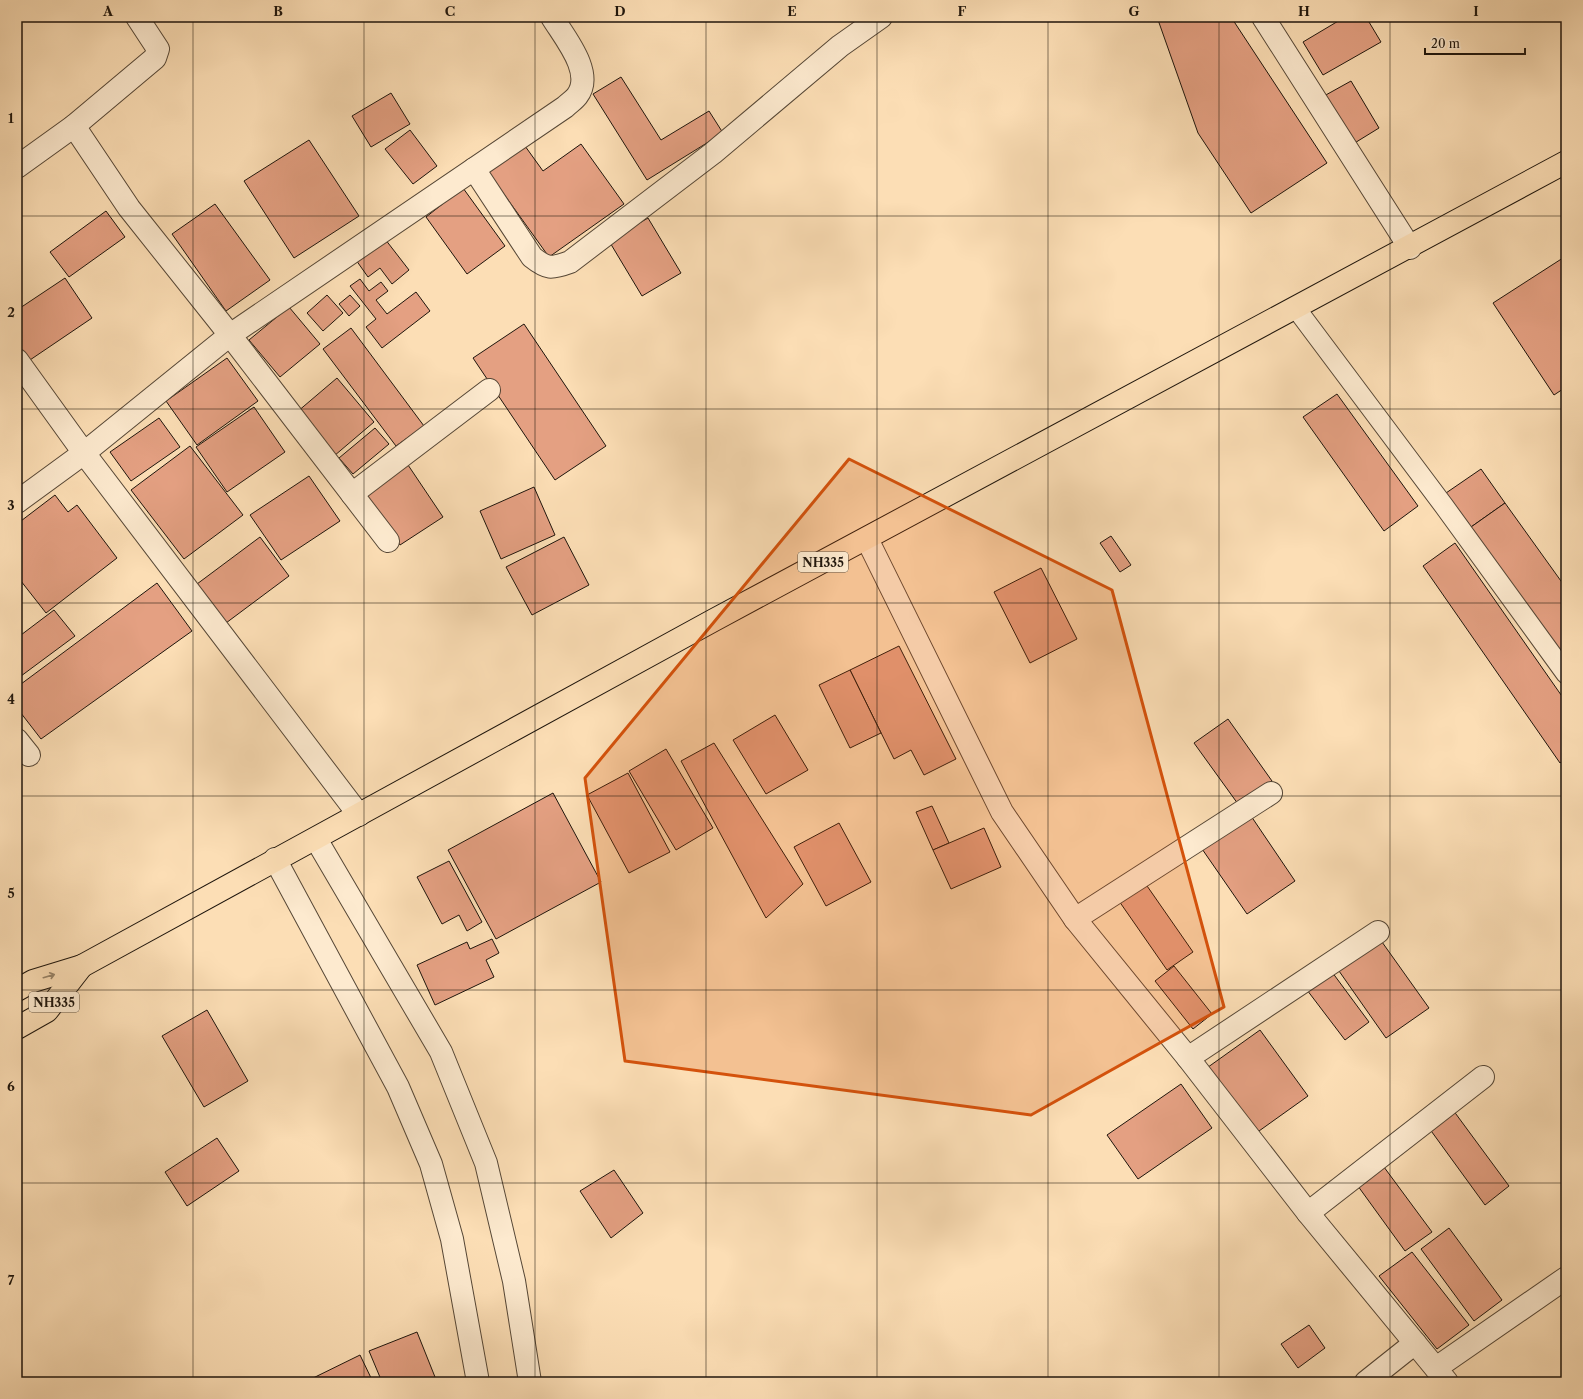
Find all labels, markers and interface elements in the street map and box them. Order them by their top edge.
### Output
text: A [102,3,114,19]
text: B [273,3,283,19]
text: C [445,3,455,19]
text: D [614,3,626,19]
text: E [787,3,797,19]
text: F [958,3,967,19]
text: G [1128,3,1140,19]
text: H [1298,3,1310,19]
text: I [1473,3,1479,19]
scale bar [1425,30,1525,56]
text: 20 m [1431,36,1460,51]
text: 1 [8,110,14,126]
text: 2 [7,304,15,320]
text: 3 [7,497,15,513]
road number: NH335 [798,552,848,572]
text: 4 [7,691,15,707]
text: 5 [7,885,15,901]
one-way arrow [42,972,55,979]
road number: NH335 [29,992,79,1012]
text: 6 [7,1078,15,1094]
text: 7 [8,1272,15,1288]

